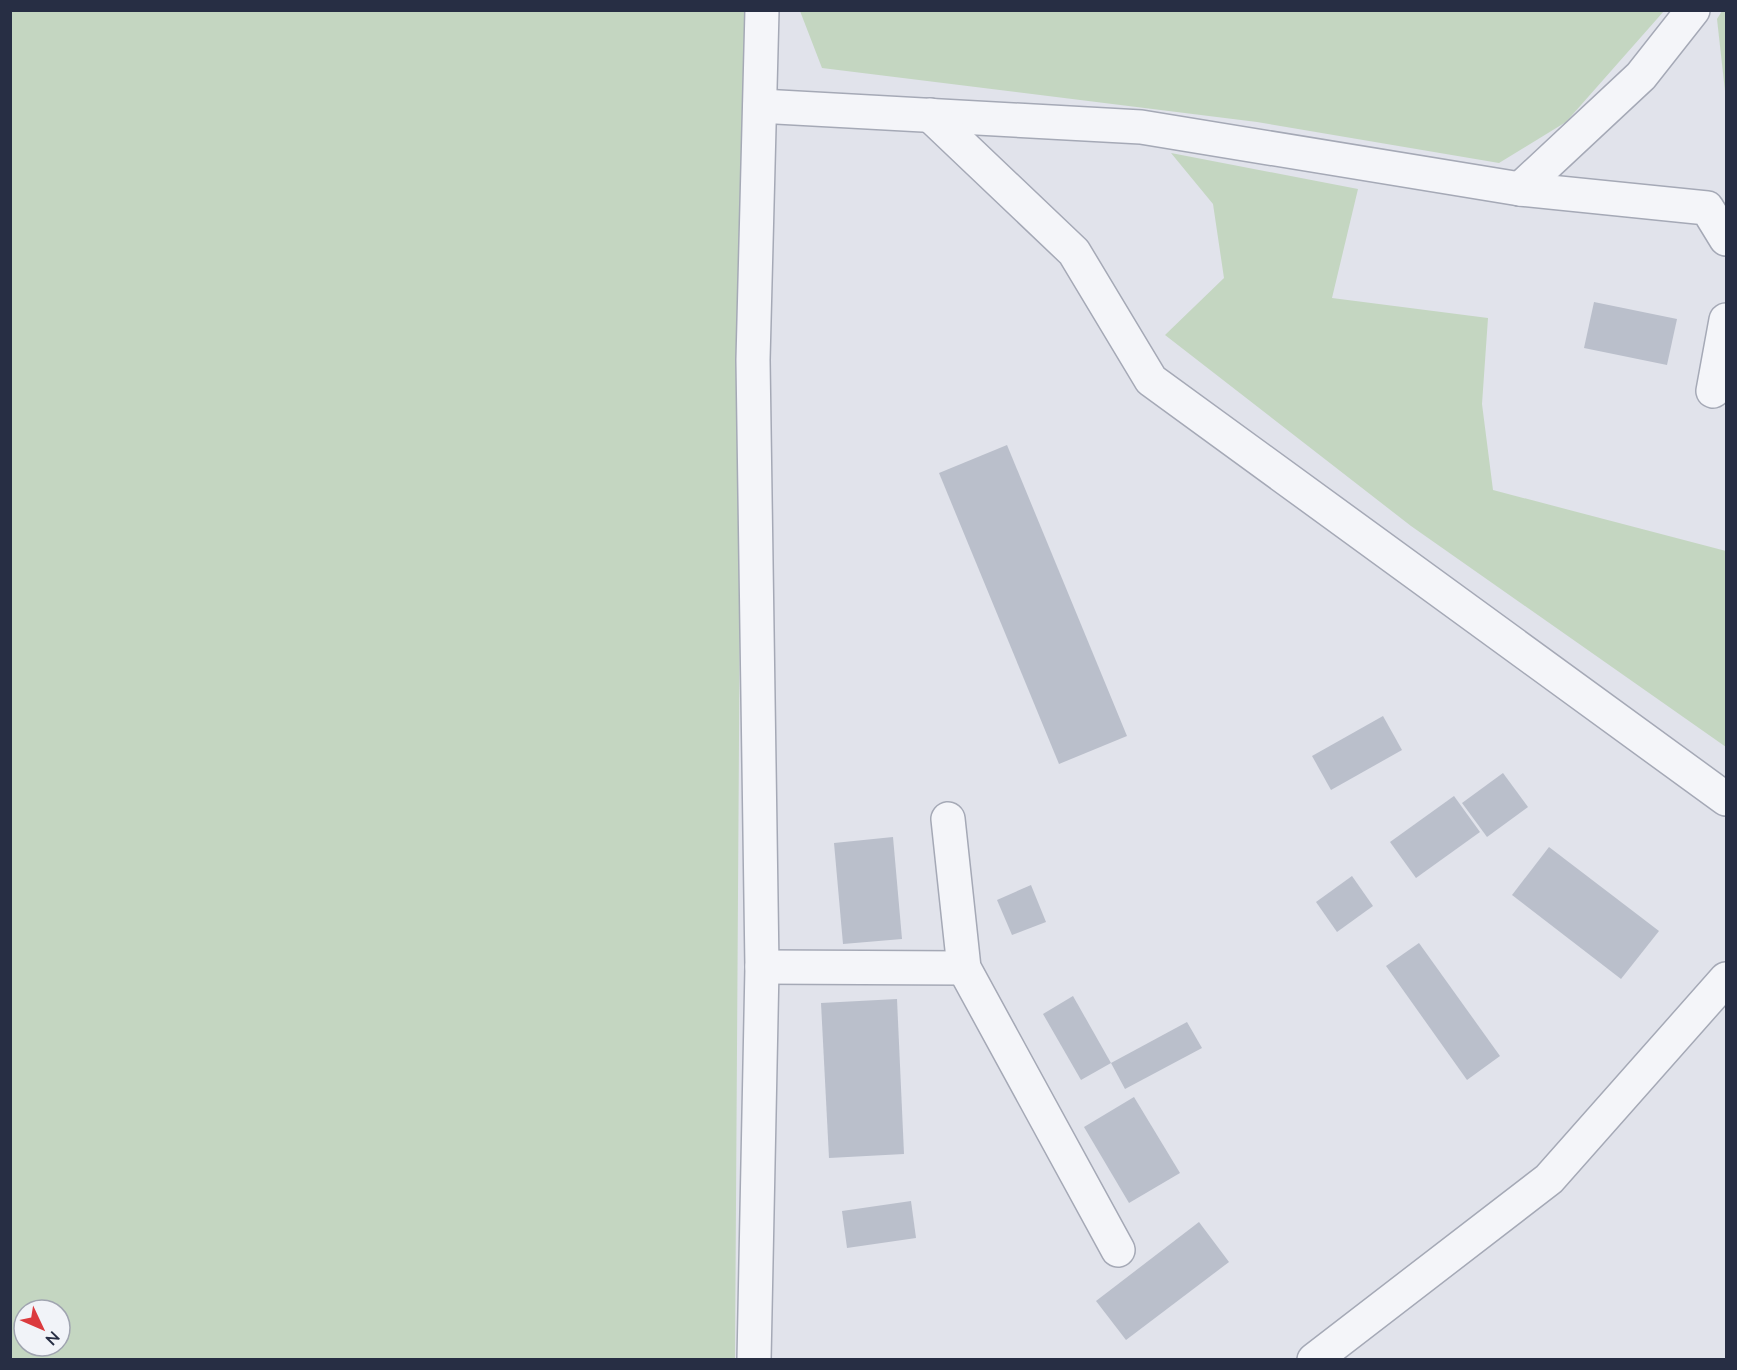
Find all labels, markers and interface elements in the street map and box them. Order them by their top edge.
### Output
north arrow [12,1298,72,1358]
text: N [41,1327,64,1350]

